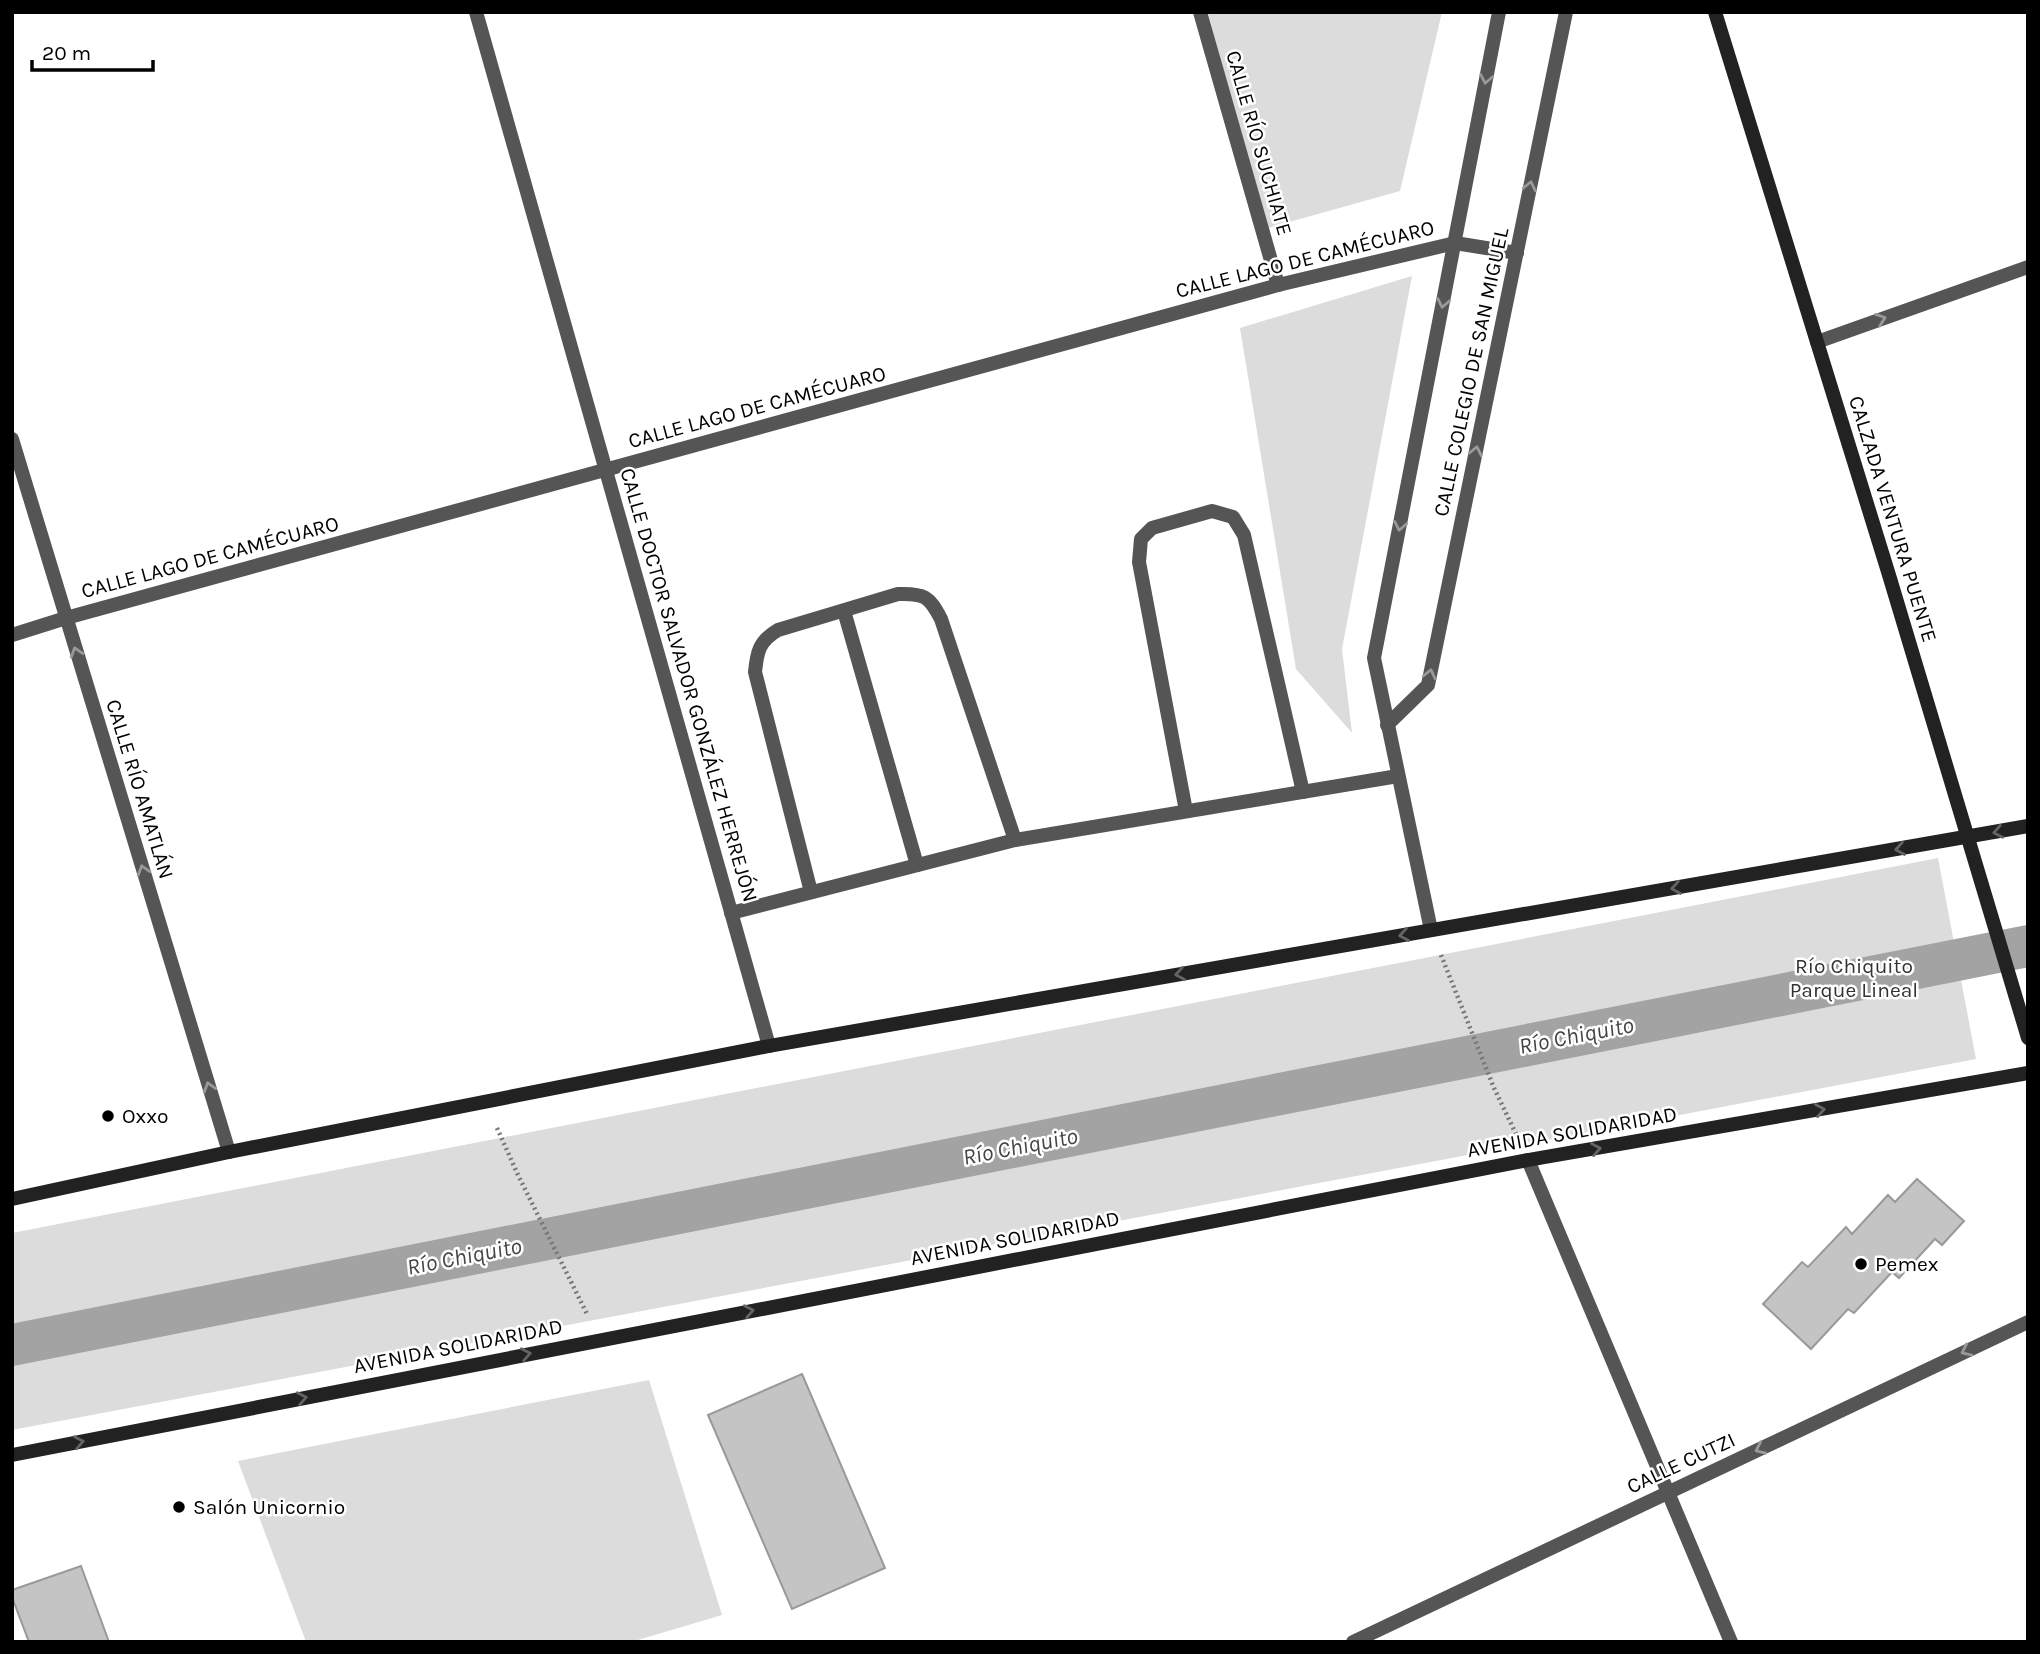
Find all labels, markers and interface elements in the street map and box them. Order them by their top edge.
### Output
scale bar [32,28,152,72]
text: 20 m [42,41,91,65]
street label: CALLE RÍO SUCHIATE [1221,48,1297,238]
one-way arrow [1479,73,1494,85]
one-way arrow [1522,180,1537,192]
street label: CALLE LAGO DE CAMÉCUARO [1173,215,1437,303]
street label: CALLE COLEGIO DE SAN MIGUEL [1429,225,1513,519]
one-way arrow [1436,297,1451,309]
one-way arrow [1875,313,1887,327]
street label: CALLE LAGO DE CAMÉCUARO [626,361,888,453]
street label: CALZADA VENTURA PUENTE [1844,393,1942,645]
one-way arrow [1468,445,1483,457]
street label: CALLE DOCTOR SALVADOR GONZÁLEZ HERREJÓN [615,465,763,905]
street label: CALLE LAGO DE CAMÉCUARO [79,511,341,603]
one-way arrow [1393,520,1408,532]
one-way arrow [70,646,85,658]
one-way arrow [1422,668,1437,680]
street label: CALLE RÍO AMATLÁN [101,696,179,882]
one-way arrow [1992,823,2004,838]
one-way arrow [1894,841,1906,856]
one-way arrow [136,864,151,876]
one-way arrow [1670,880,1682,895]
one-way arrow [1398,927,1410,942]
park label: Río Chiquito Parque Lineal [1790,954,1918,1002]
one-way arrow [1174,966,1185,981]
water label: Río Chiquito [1516,1011,1636,1060]
one-way arrow [203,1081,218,1093]
street label: AVENIDA SOLIDARIDAD [1465,1102,1679,1162]
one-way arrow [1814,1103,1826,1118]
place label: Oxxo [122,1104,169,1128]
marker: Oxxo [100,1108,116,1124]
water label: Río Chiquito [960,1122,1080,1171]
one-way arrow [1589,1142,1601,1157]
street label: AVENIDA SOLIDARIDAD [908,1206,1122,1270]
water label: Río Chiquito [404,1232,524,1281]
place label: Pemex [1875,1252,1939,1276]
marker: Pemex [1853,1256,1869,1272]
one-way arrow [743,1304,755,1319]
street label: AVENIDA SOLIDARIDAD [351,1314,565,1378]
one-way arrow [1961,1343,1973,1357]
one-way arrow [520,1347,532,1362]
one-way arrow [296,1391,308,1406]
street label: CALLE CUTZI [1623,1427,1739,1499]
one-way arrow [73,1435,85,1450]
one-way arrow [1755,1440,1767,1454]
place label: Salón Unicornio [193,1495,345,1519]
marker: Salón Unicornio [171,1499,187,1515]

